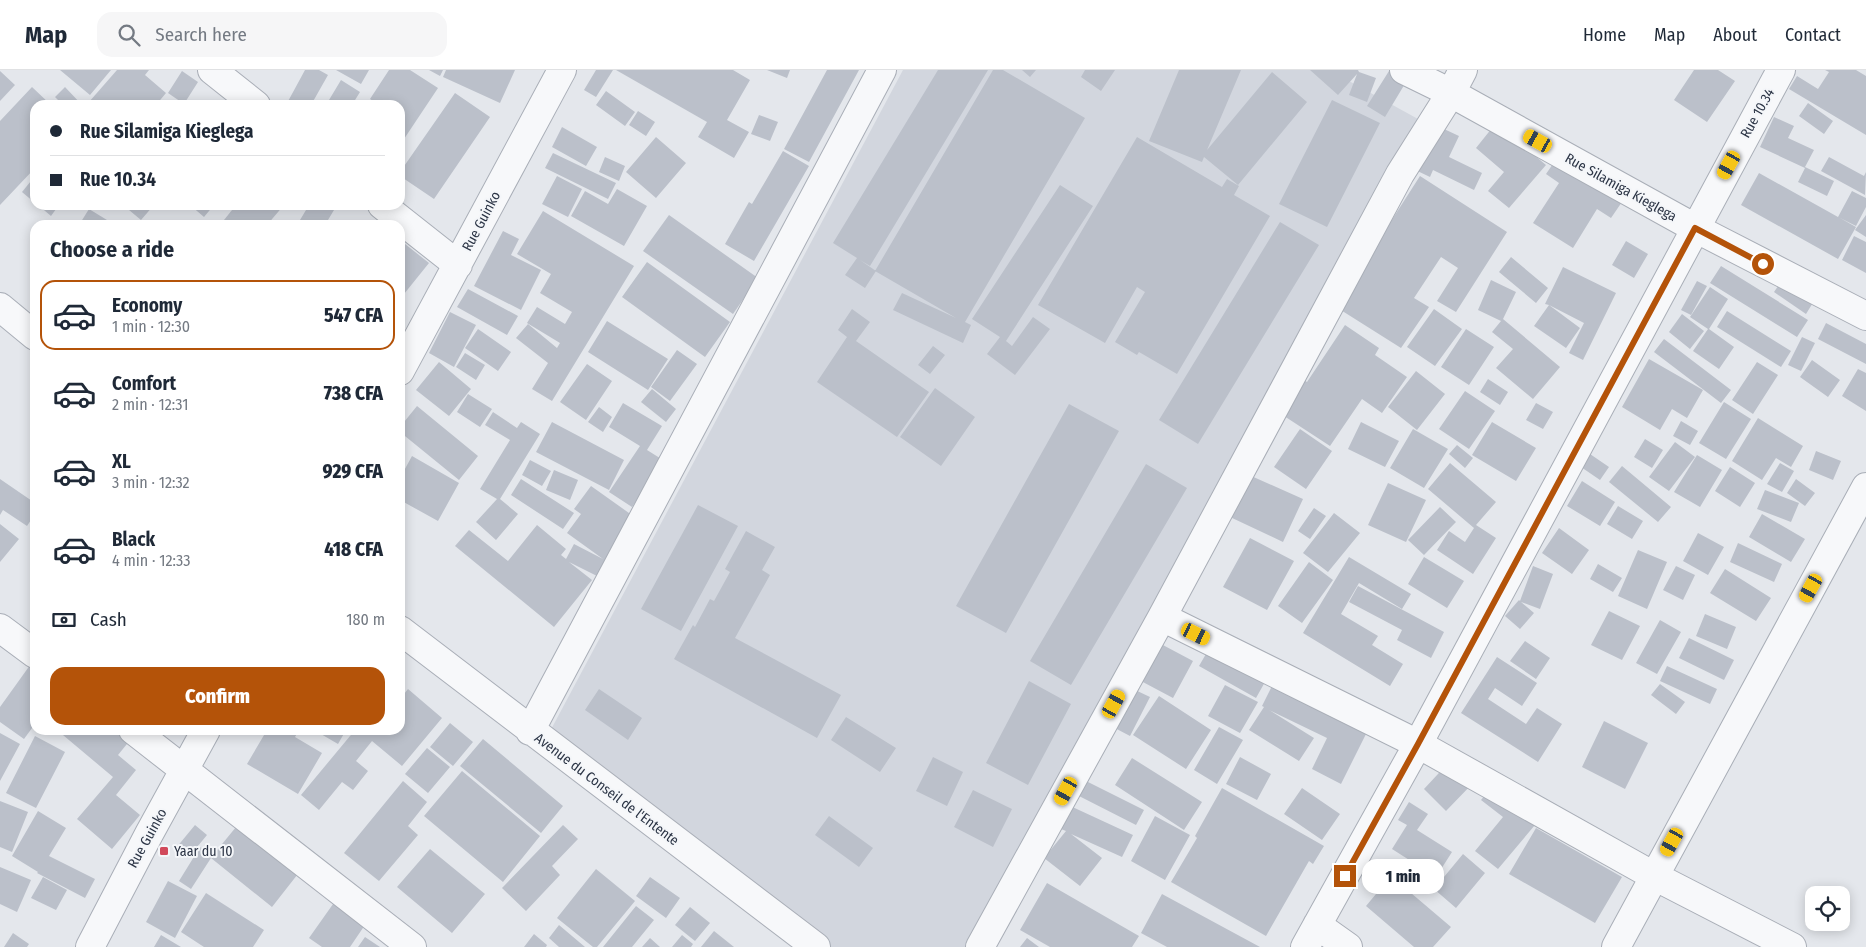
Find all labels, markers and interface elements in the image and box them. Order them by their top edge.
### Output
search box [97,12,447,57]
text: Map [25,21,67,49]
icon: search [115,21,143,49]
text: Search here [155,23,247,46]
text: Home [1583,24,1626,46]
text: Map [1654,24,1685,46]
text: About [1713,24,1757,46]
text: Contact [1785,24,1841,46]
street label: Rue 10.34 [1737,85,1778,141]
text: Rue Silamiga Kieglega [80,120,253,143]
car [1521,127,1554,155]
car [1715,148,1742,182]
street label: Rue Silamiga Kieglega [1562,150,1680,225]
text: Rue 10.34 [80,168,156,191]
street label: Rue Guinko [459,188,504,254]
text: Choose a ride [50,236,174,263]
route start [1752,253,1774,275]
icon: car [52,293,97,338]
text: Economy [112,294,182,317]
text: 547 CFA [324,304,383,327]
text: 1 min · 12:30 [112,317,190,336]
icon: car [52,371,97,416]
text: Comfort [112,372,176,395]
text: 738 CFA [324,382,383,405]
text: 2 min · 12:31 [112,395,188,414]
icon: car [52,449,97,494]
text: XL [112,450,131,473]
text: 929 CFA [323,460,383,483]
text: 3 min · 12:32 [112,473,190,492]
icon: car [52,527,97,572]
text: Black [112,528,155,551]
text: 418 CFA [324,538,383,561]
text: 4 min · 12:33 [112,551,190,570]
car [1797,571,1824,605]
icon: cash [50,606,78,634]
text: Cash [90,608,127,631]
text: 180 m [346,610,385,629]
car [1179,621,1212,647]
button: Confirm [50,667,385,725]
car [1100,687,1127,721]
street label: Avenue du Conseil de l'Entente [531,730,682,849]
car [1052,774,1079,808]
street label: Rue Guinko [124,806,171,871]
car [1658,825,1685,859]
place label: Yaar du 10 [174,843,233,860]
marker: Yaar du 10 [158,845,170,857]
callout: 1 min [1362,858,1445,894]
route end [1334,865,1356,887]
text: 1 min [1386,867,1420,886]
map controls [1805,886,1850,931]
button: locate [1805,886,1850,931]

